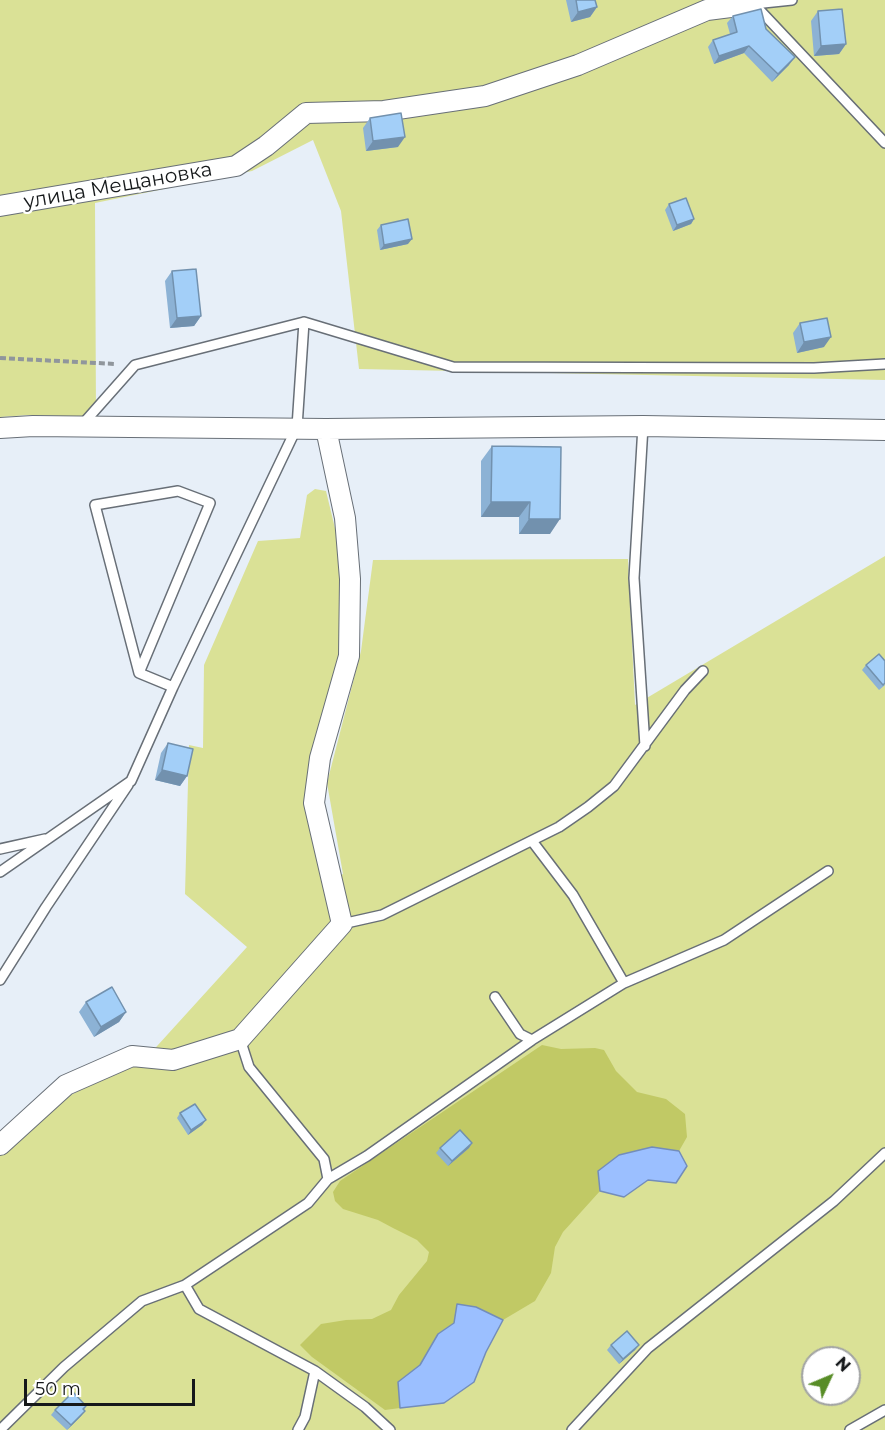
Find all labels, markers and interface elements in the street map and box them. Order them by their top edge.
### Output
street label: улица Мещановка [22,158,214,214]
north arrow [801,1346,861,1406]
text: N [832,1353,854,1376]
scale bar [27,1367,198,1405]
text: 50 m [35,1378,81,1400]

